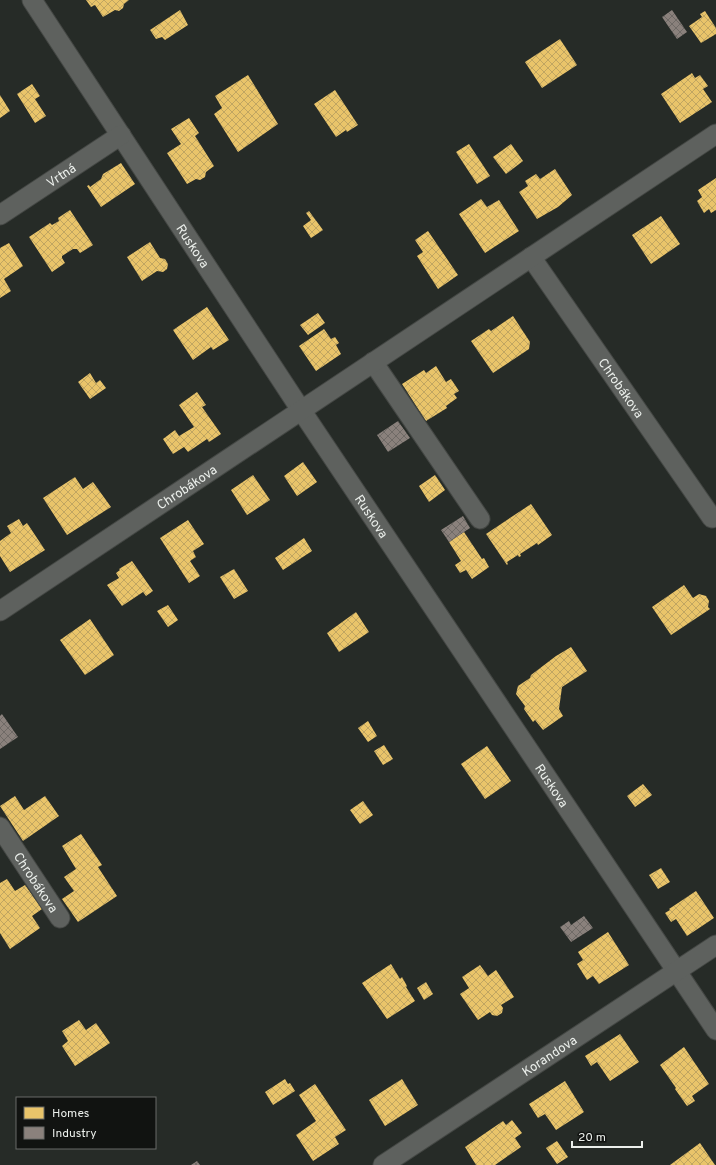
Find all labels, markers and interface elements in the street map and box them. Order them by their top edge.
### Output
street label: Vrtná [44,161,80,192]
street label: Ruskova [172,222,212,272]
street label: Chrobákova [594,356,646,422]
street label: Chrobákova [154,463,221,514]
street label: Ruskova [350,492,391,542]
street label: Ruskova [530,762,571,811]
street label: Chrobákova [9,850,60,916]
street label: Korandova [520,1033,581,1081]
legend [16,1097,156,1149]
text: Homes [52,1106,89,1122]
scale bar [572,1123,642,1149]
text: Industry [52,1126,97,1142]
text: 20 m [578,1130,606,1146]

